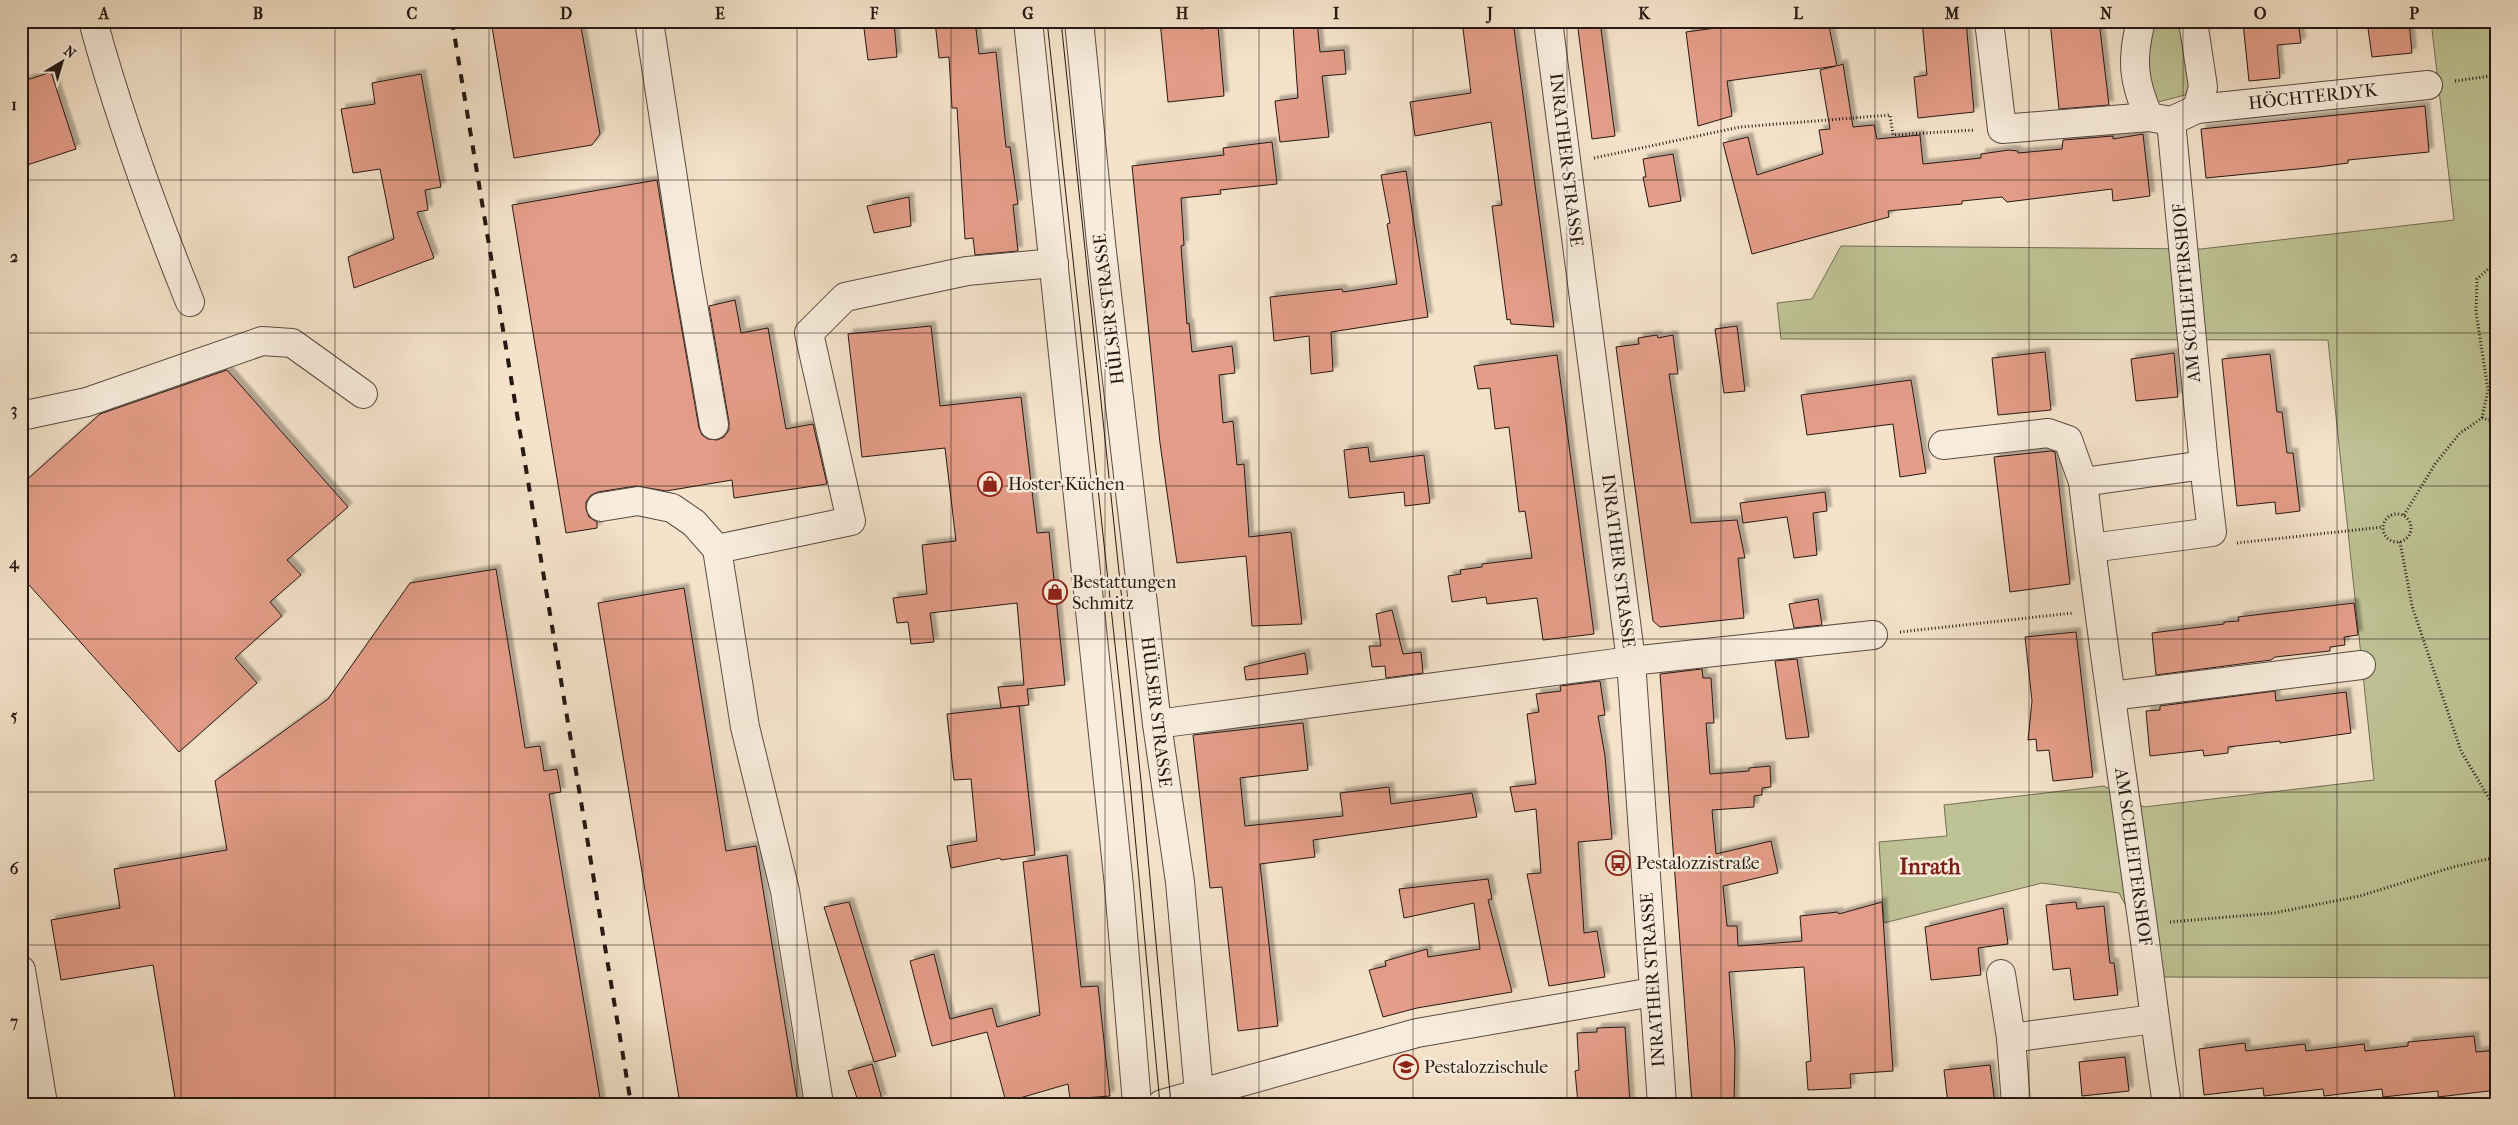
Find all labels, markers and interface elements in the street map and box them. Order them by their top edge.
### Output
text: A [98,4,110,23]
text: B [253,4,263,23]
text: C [407,4,418,23]
text: D [560,4,572,23]
text: E [715,4,725,23]
text: F [869,4,879,23]
text: G [1022,4,1034,23]
text: H [1176,4,1189,23]
text: I [1333,4,1340,23]
text: J [1485,4,1493,24]
text: K [1638,4,1651,23]
text: L [1793,4,1803,23]
text: M [1944,4,1960,23]
text: N [2100,4,2113,23]
text: O [2254,4,2267,23]
text: P [2409,4,2419,23]
north arrow [38,38,88,88]
text: N [60,42,79,62]
street label: INRATHER STRASSE [1545,72,1587,248]
street label: HÖCHTERDYK [2247,79,2379,114]
text: 1 [11,95,17,114]
street label: AM SCHLEITERSHOF [2169,202,2205,384]
street label: HÜLSER STRASSE [1088,232,1129,386]
text: 2 [10,247,18,266]
text: 3 [11,400,17,420]
shop icon: Hoster Küchen [977,471,1003,497]
street label: INRATHER STRASSE [1597,473,1639,649]
place label: Hoster Küchen [1008,474,1125,495]
text: 4 [8,553,20,573]
place label: Bestattungen Schmitz [1072,572,1177,614]
shop icon: Bestattungen Schmitz [1042,579,1068,605]
street label: HÜLSER STRASSE [1136,635,1177,789]
text: 5 [11,706,18,725]
street label: AM SCHLEITERSHOF [2110,766,2156,948]
bus stop icon: Pestalozzistraße [1605,850,1631,876]
place label: Pestalozzistraße [1636,853,1760,874]
district label: Inrath [1899,854,1961,880]
text: 6 [10,859,19,878]
street label: INRATHER STRASSE [1636,892,1670,1068]
text: 7 [9,1012,18,1031]
school or university icon: Pestalozzischule [1393,1054,1419,1080]
place label: Pestalozzischule [1424,1057,1548,1078]

